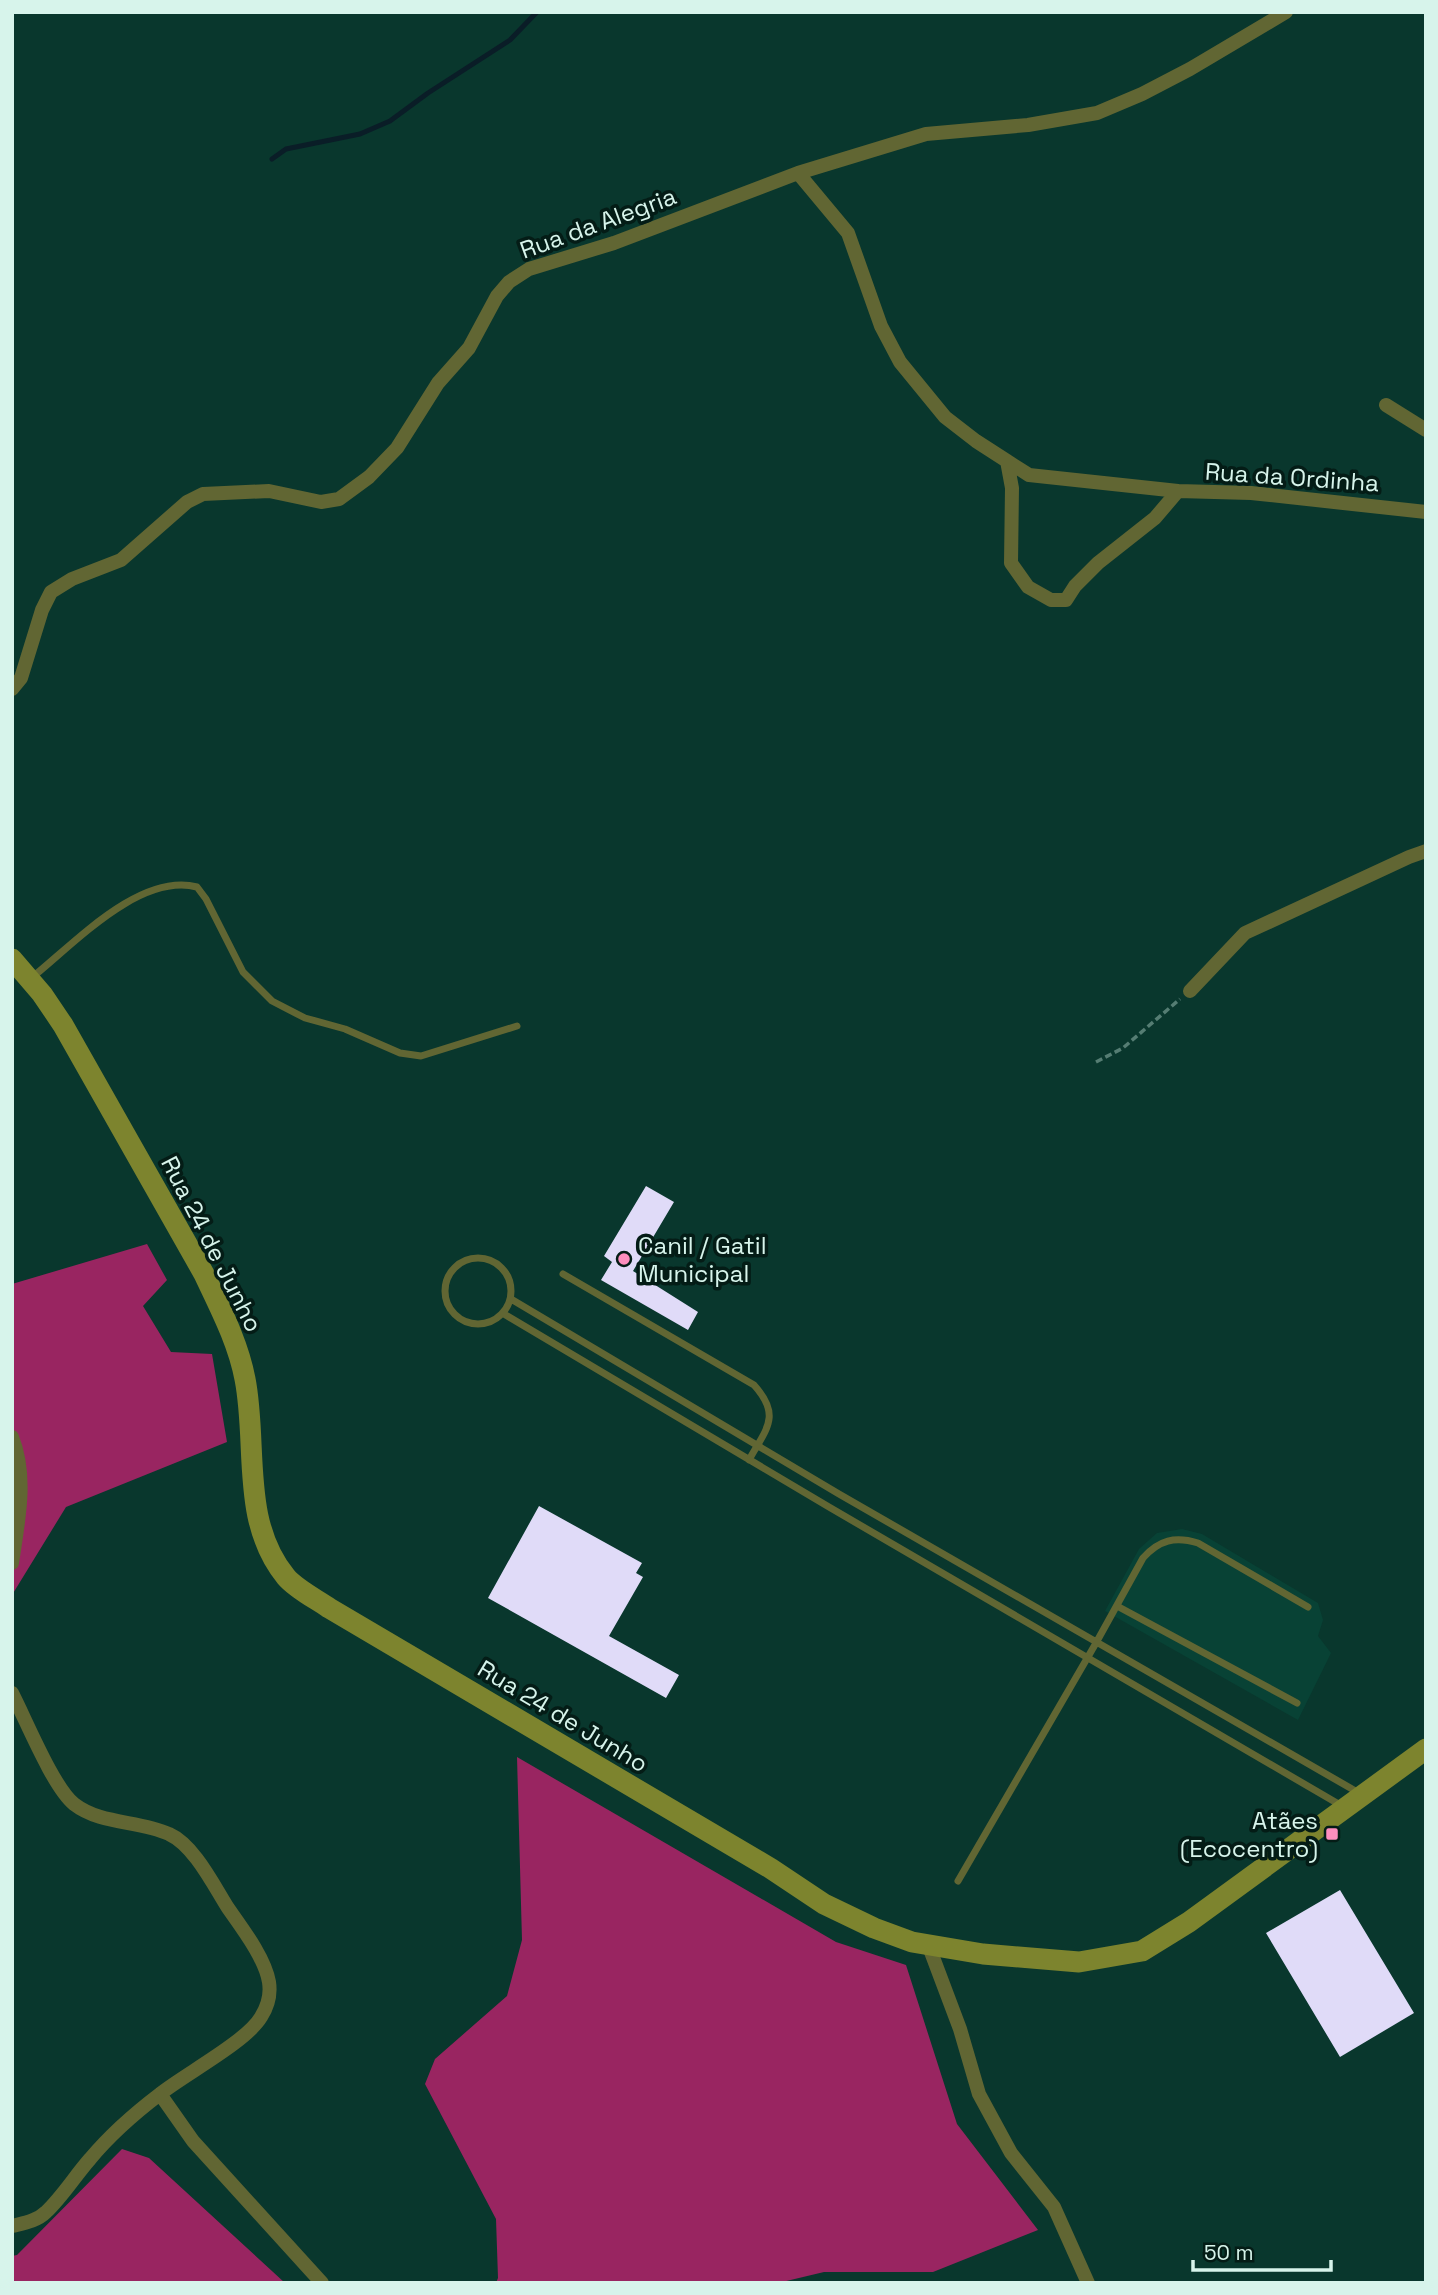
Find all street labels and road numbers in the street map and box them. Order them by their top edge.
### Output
street label: Rua da Alegria [516,180,681,266]
street label: Rua da Ordinha [1204,455,1380,499]
street label: Rua 24 de Junho [154,1151,270,1337]
street label: Rua 24 de Junho [472,1653,654,1779]

